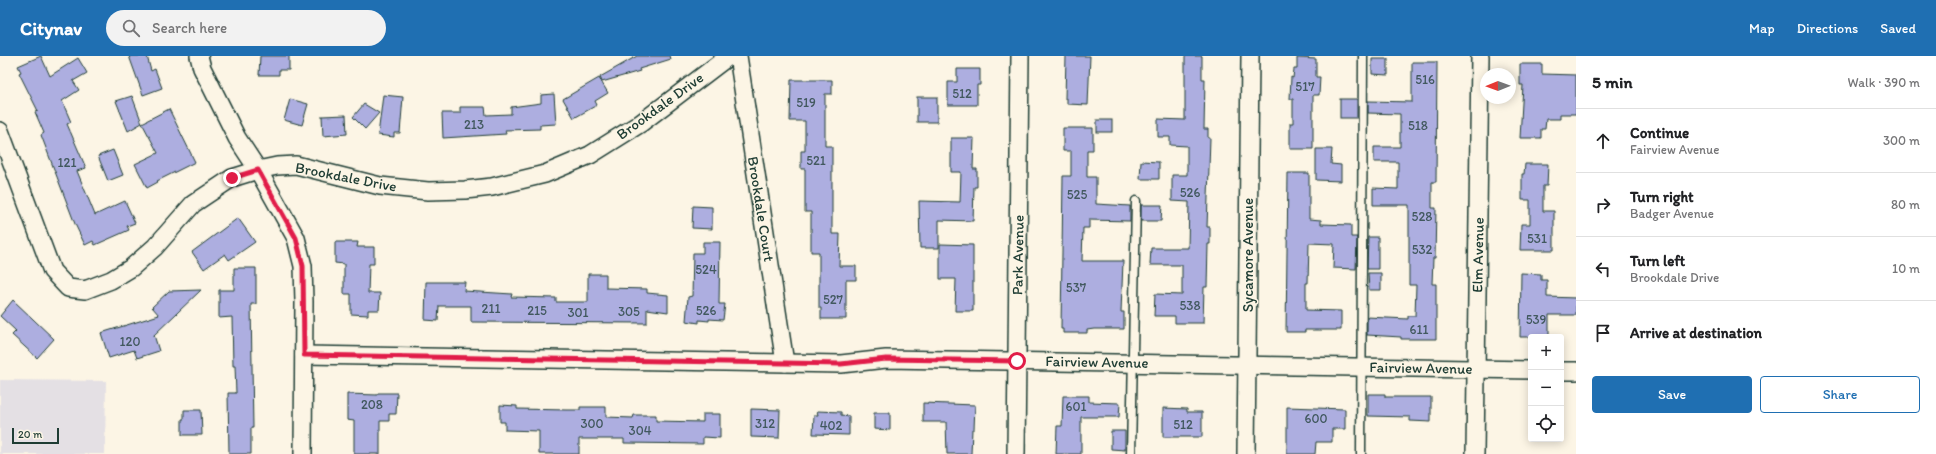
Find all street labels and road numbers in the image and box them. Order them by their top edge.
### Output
street label: Brookdale Drive [613,68,707,144]
street label: Brookdale Court [744,155,778,263]
street label: Brookdale Drive [294,158,398,196]
street label: Sycamore Avenue [1239,198,1257,312]
street label: Park Avenue [1008,215,1028,295]
street label: Elm Avenue [1468,217,1488,293]
street label: Fairview Avenue [1045,352,1149,372]
street label: Fairview Avenue [1369,358,1473,378]

